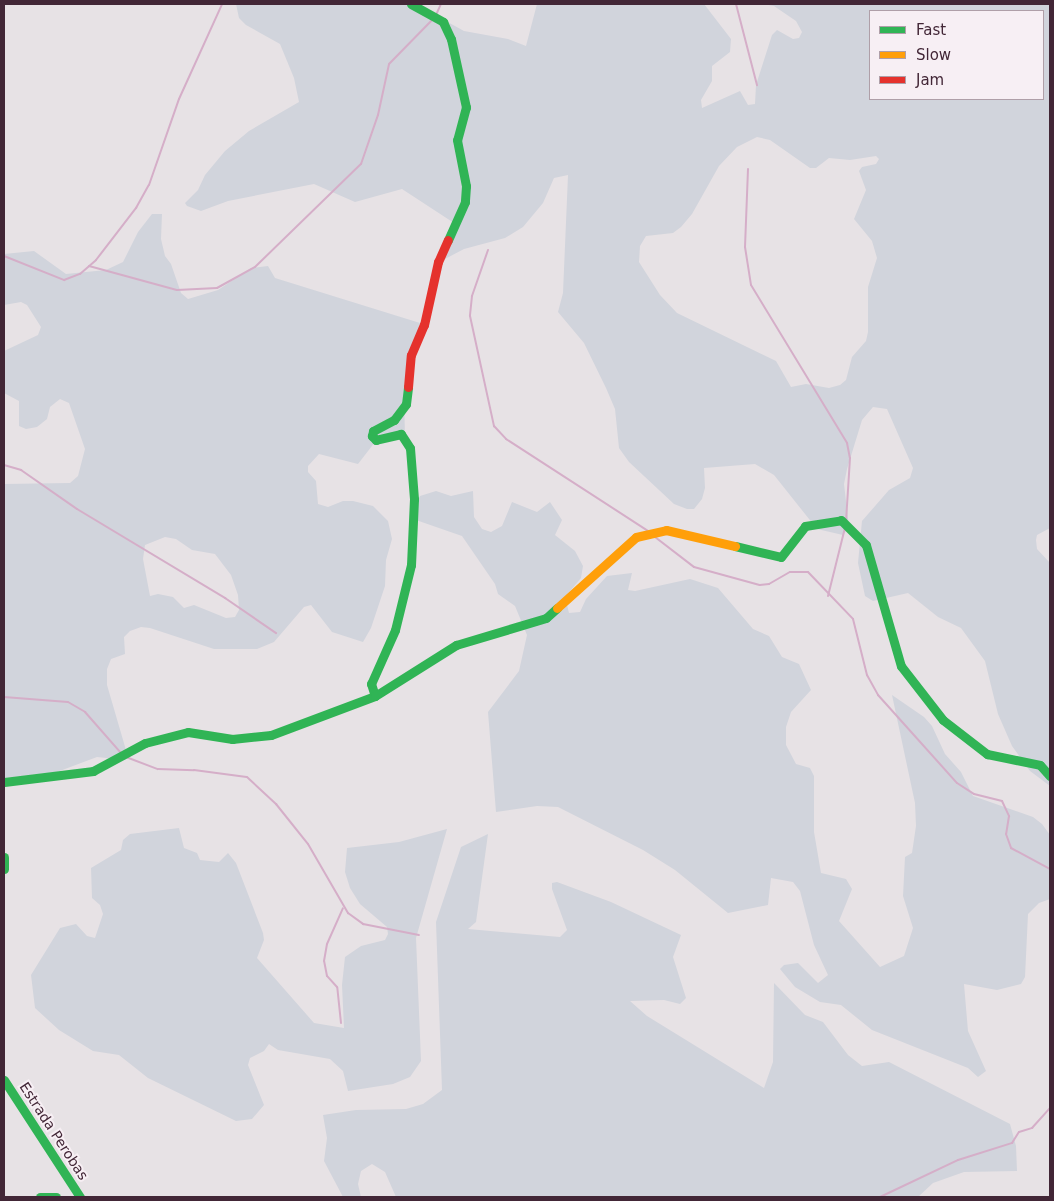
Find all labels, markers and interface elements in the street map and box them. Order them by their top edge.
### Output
legend [869,10,1044,100]
text: Fast [916,21,946,39]
text: Slow [916,46,951,64]
text: Jam [916,71,944,89]
street label: Estrada Perobas [16,1079,92,1183]

